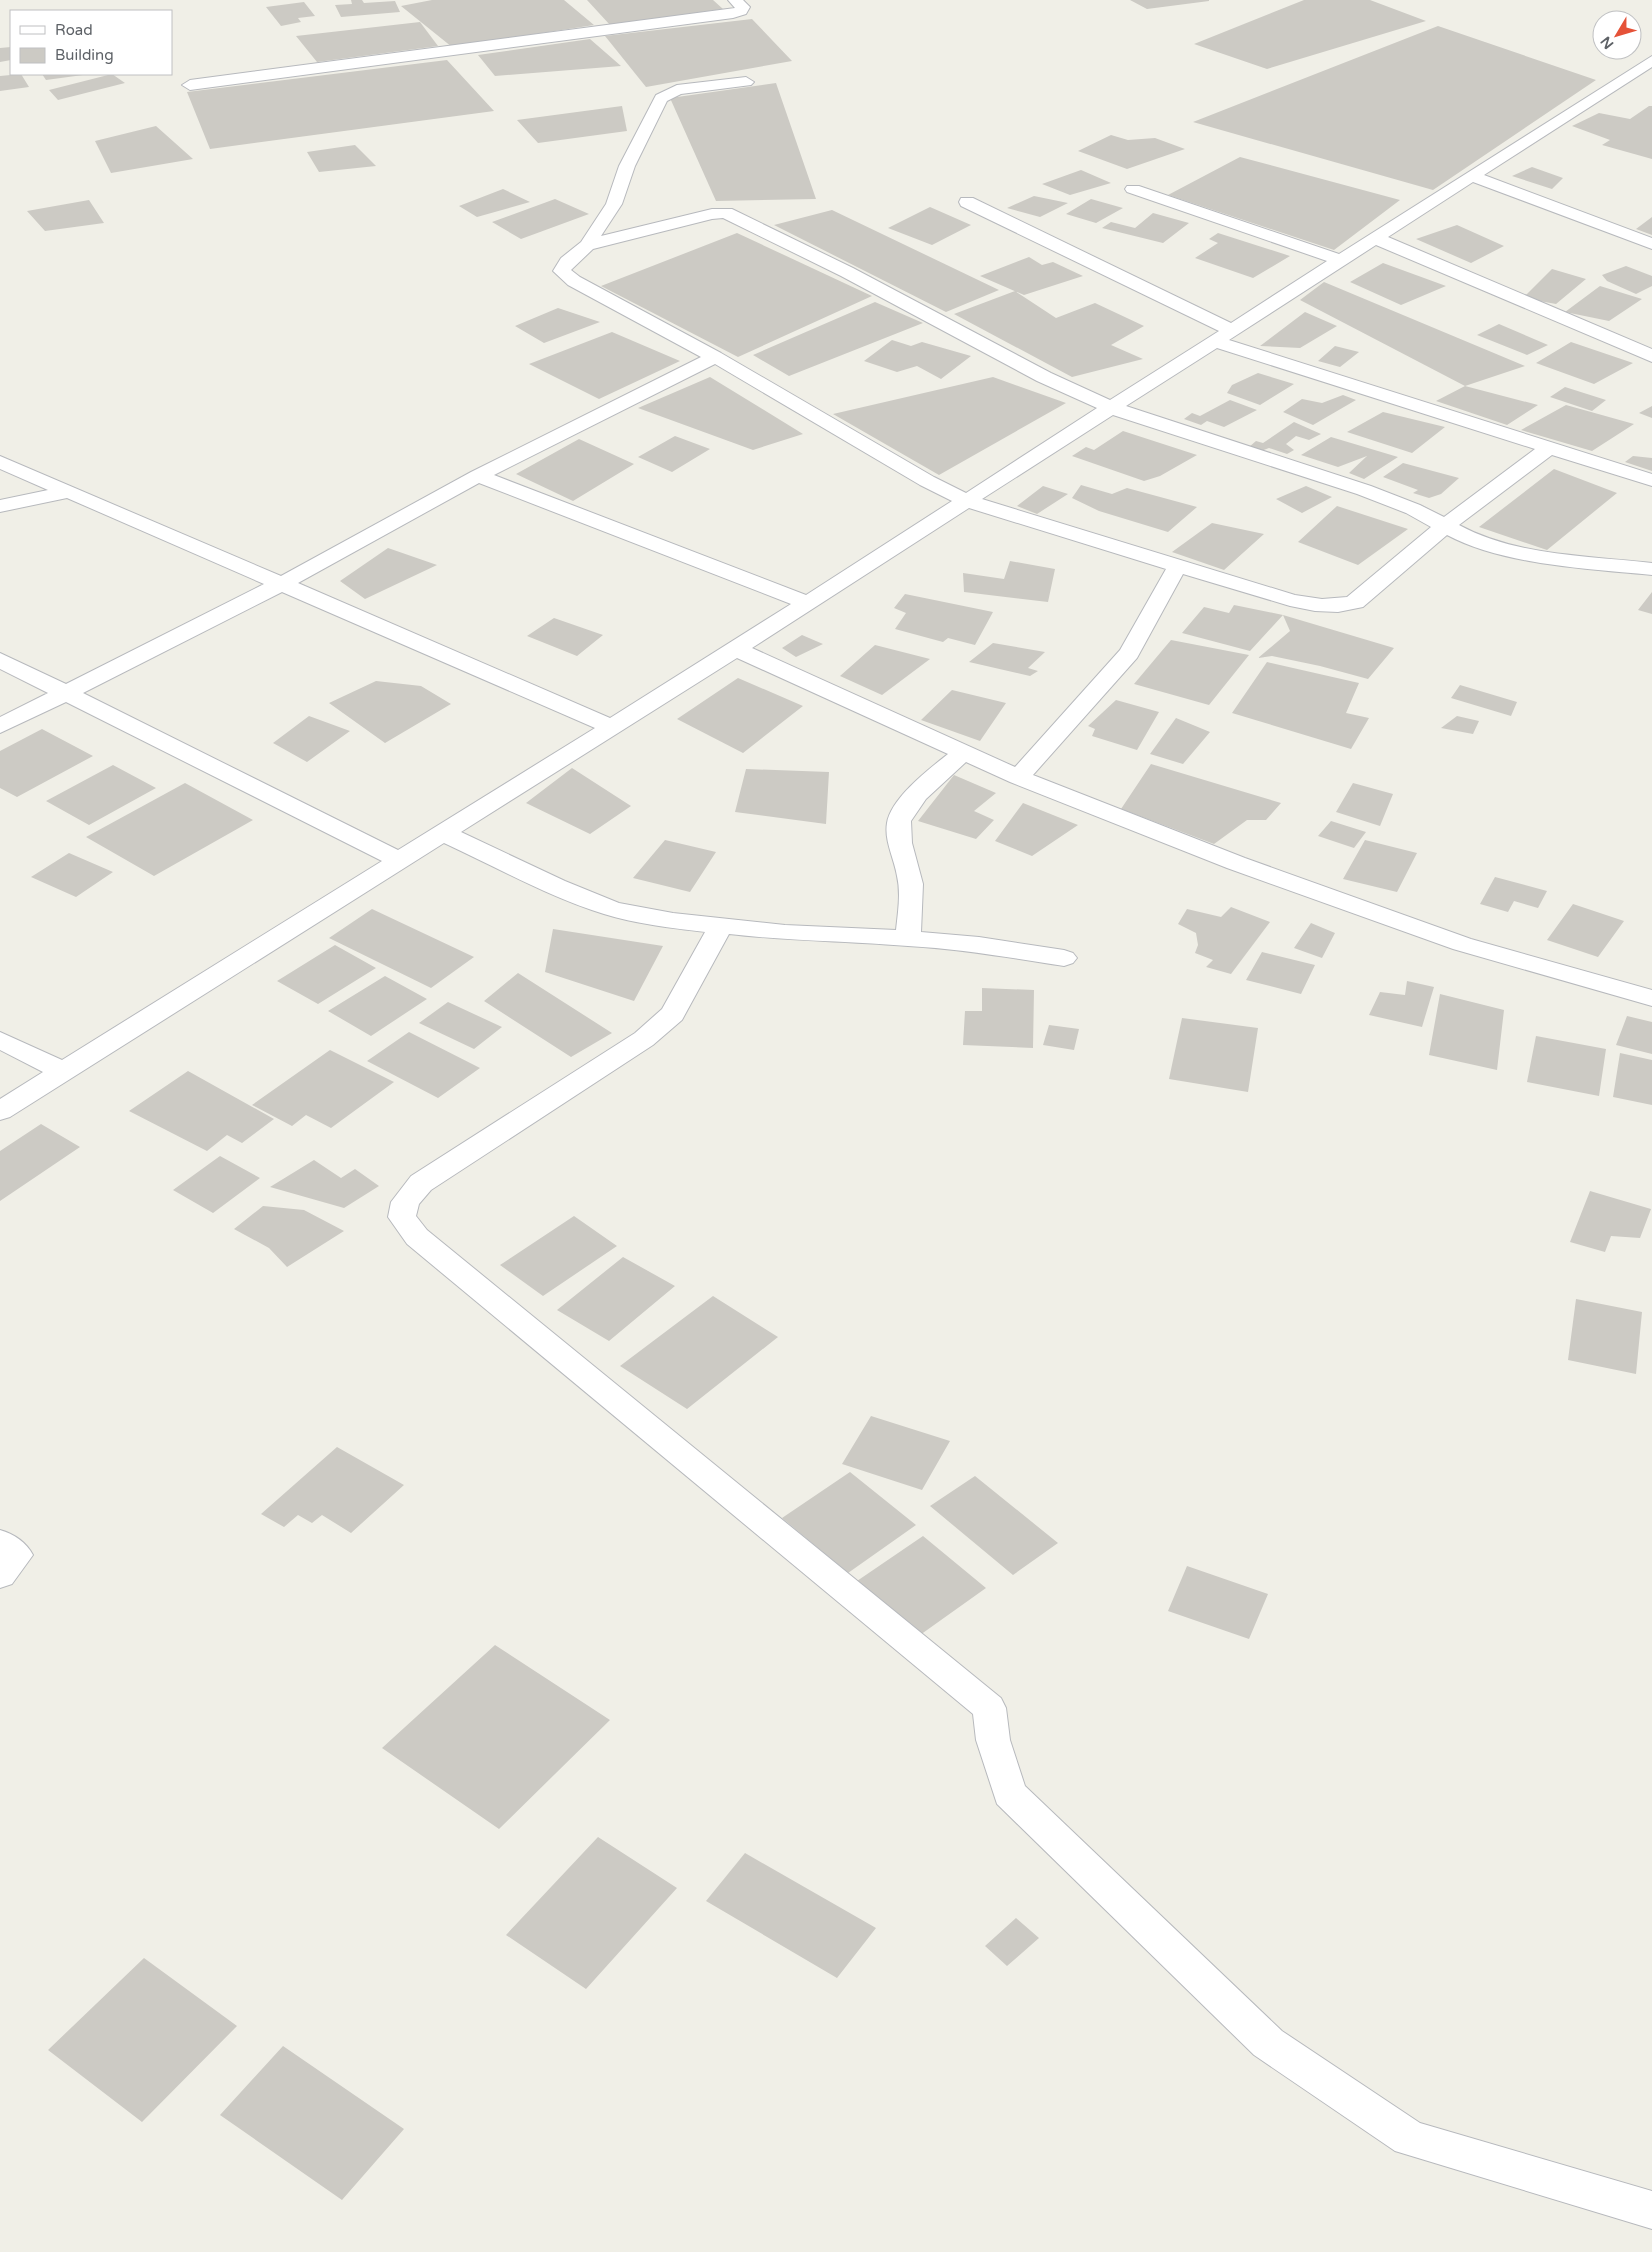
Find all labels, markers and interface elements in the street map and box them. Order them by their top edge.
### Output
legend [10,10,172,75]
north arrow [1592,10,1642,60]
text: Road [55,21,93,39]
text: N [1597,33,1617,52]
text: Building [55,46,114,64]

